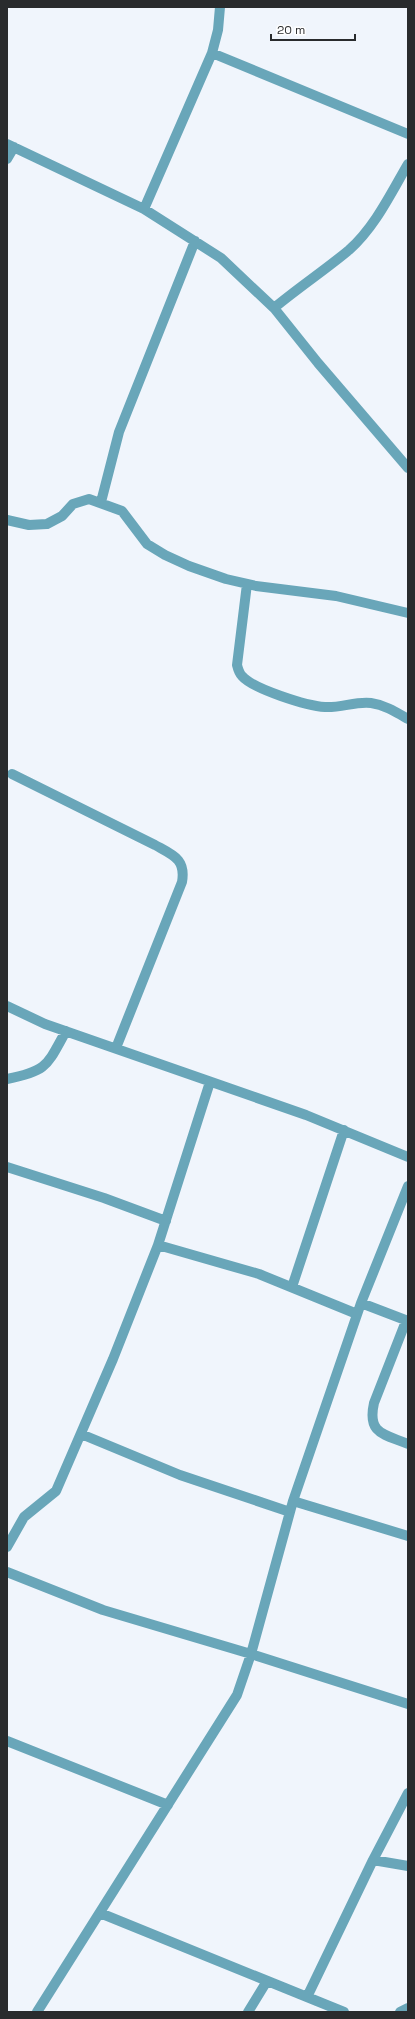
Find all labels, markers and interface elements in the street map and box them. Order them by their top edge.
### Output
scale bar [271,16,355,42]
text: 20 m [277,22,305,38]

